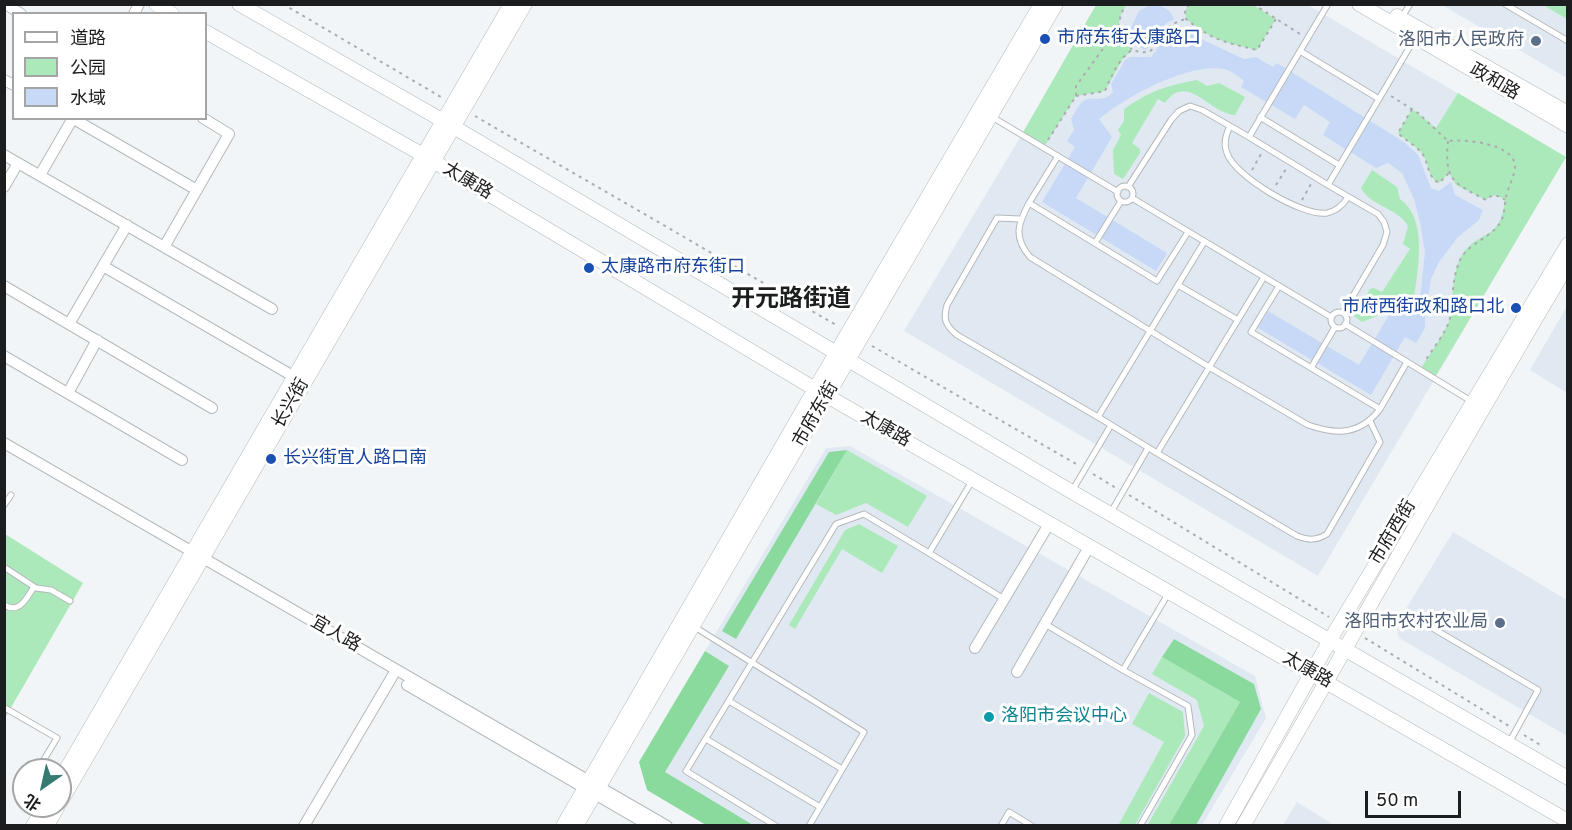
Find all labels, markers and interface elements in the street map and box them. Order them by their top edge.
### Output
legend [12,12,207,120]
text: 道路 [70,28,106,51]
place label: 市府东街太康路口 [1057,28,1201,50]
place label: 洛阳市人民政府 [1398,30,1524,52]
marker: 市府东街太康路口 [1038,32,1052,46]
marker: 洛阳市人民政府 [1529,34,1543,48]
text: 公园 [70,58,106,81]
street label: 政和路 [1465,60,1523,106]
text: 水域 [70,88,106,111]
street label: 太康路 [438,159,496,205]
place label: 太康路市府东街口 [601,257,745,279]
marker: 太康路市府东街口 [582,261,596,275]
district label: 开元路街道 [731,287,851,315]
place label: 市府西街政和路口北 [1342,297,1504,319]
marker: 市府西街政和路口北 [1509,301,1523,315]
street label: 长兴街 [269,375,315,433]
street label: 市府东街 [790,378,844,452]
street label: 太康路 [856,407,914,453]
place label: 长兴街宜人路口南 [283,448,427,470]
marker: 长兴街宜人路口南 [264,452,278,466]
street label: 市府西街 [1366,497,1422,569]
street label: 宜人路 [306,612,364,658]
place label: 洛阳市农村农业局 [1344,612,1488,634]
marker: 洛阳市农村农业局 [1493,616,1507,630]
street label: 太康路 [1278,648,1336,694]
place label: 洛阳市会议中心 [1001,706,1127,728]
marker: 洛阳市会议中心 [982,710,996,724]
north arrow [12,758,72,818]
scale bar [1368,779,1464,817]
text: 北 [21,789,45,814]
text: 50 m [1376,790,1418,813]

